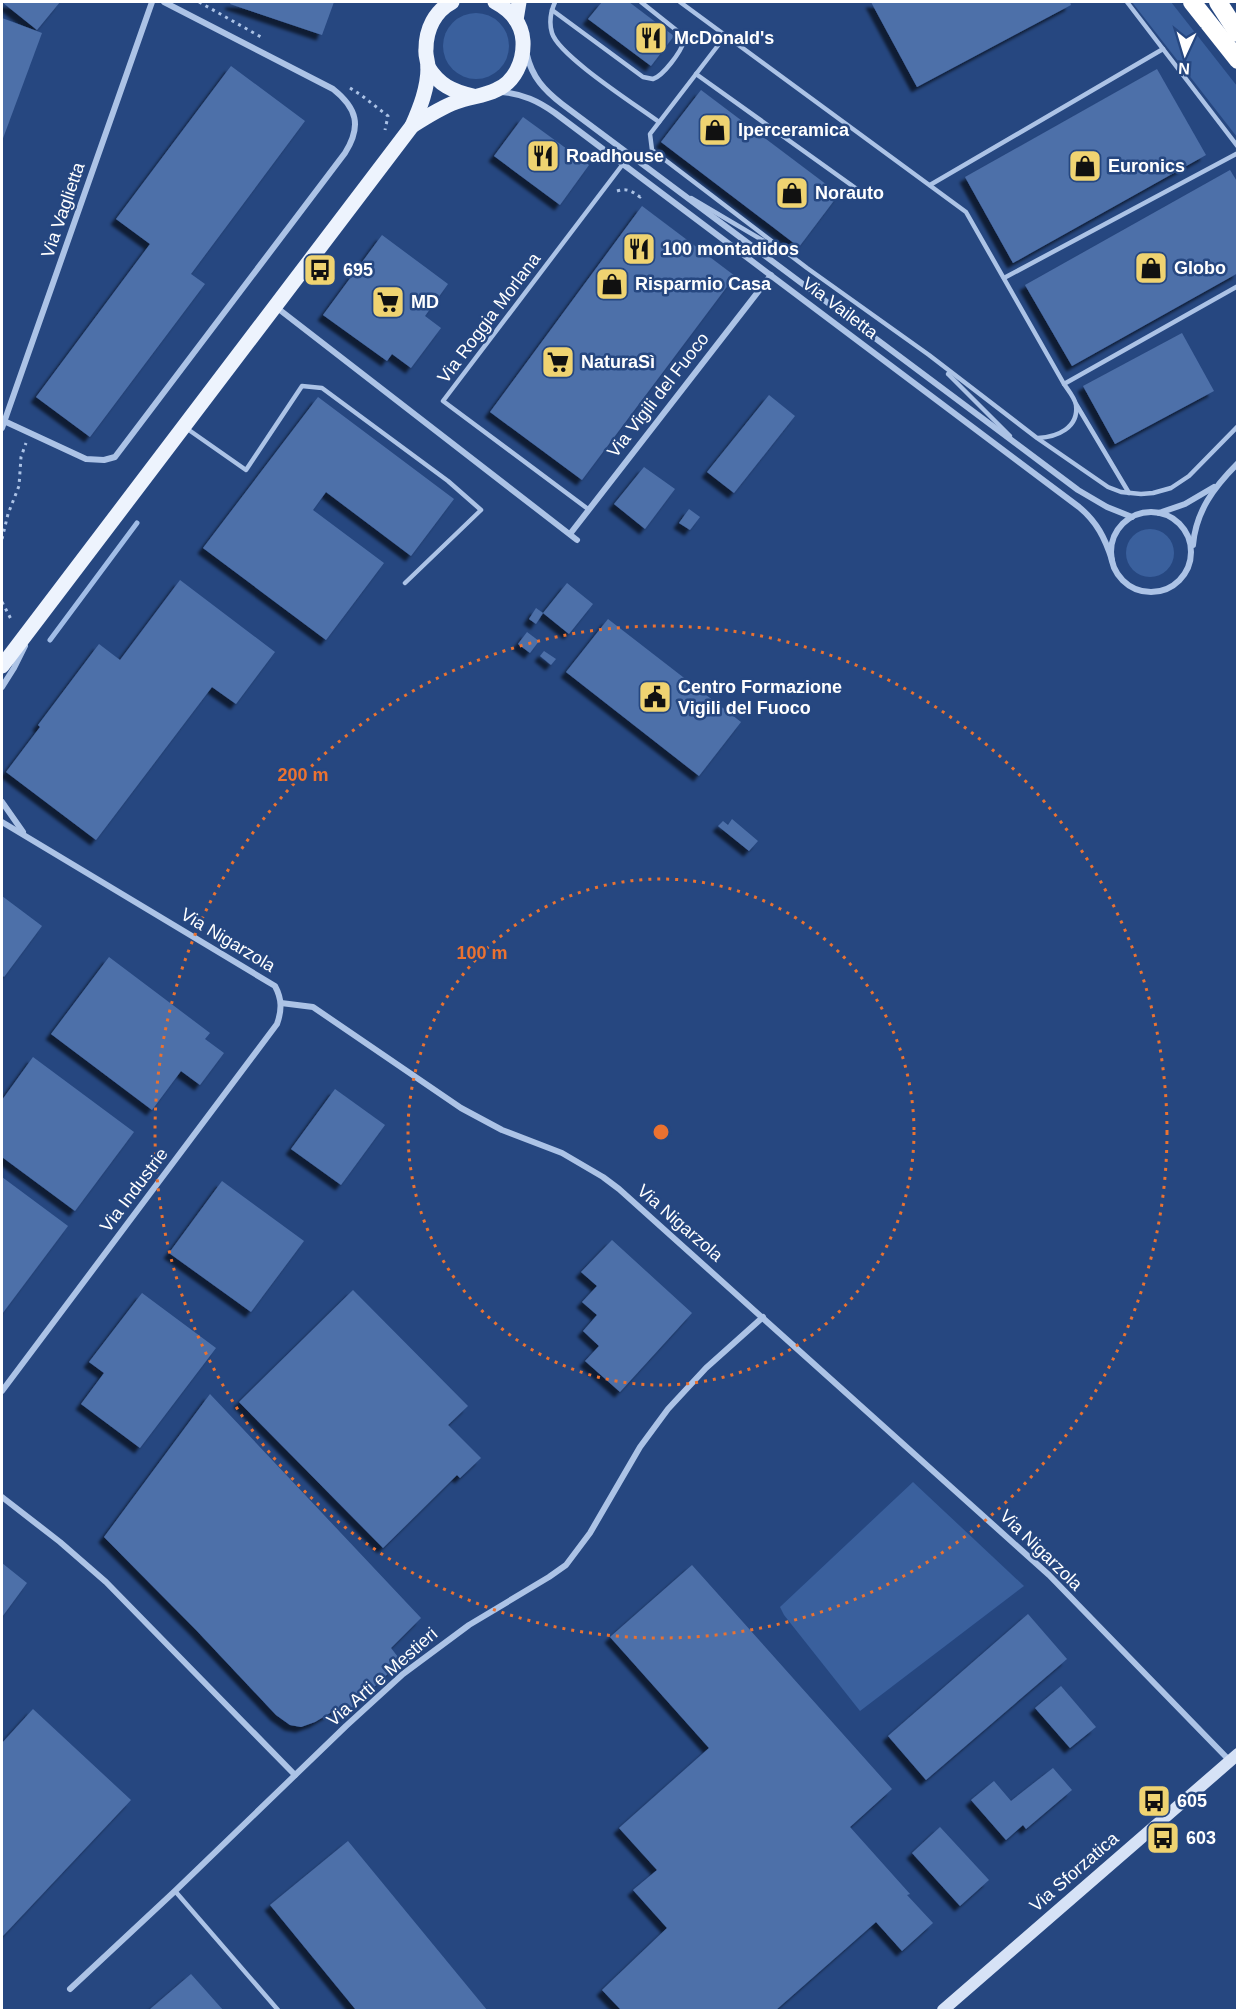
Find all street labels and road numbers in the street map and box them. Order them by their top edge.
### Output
street label: Via Vaglietta [37,159,89,260]
street label: Via Roggia Morlana [434,248,545,387]
street label: Via Vailetta [798,273,882,343]
street label: Via Vigili del Fuoco [603,329,713,461]
street label: Via Nigarzola [177,904,280,977]
street label: Via Industrie [96,1144,172,1236]
street label: Via Nigarzola [633,1180,728,1266]
street label: Via Nigarzola [996,1506,1087,1595]
street label: Via Arti e Mestieri [323,1624,441,1730]
street label: Via Sforzatica [1026,1827,1123,1916]

